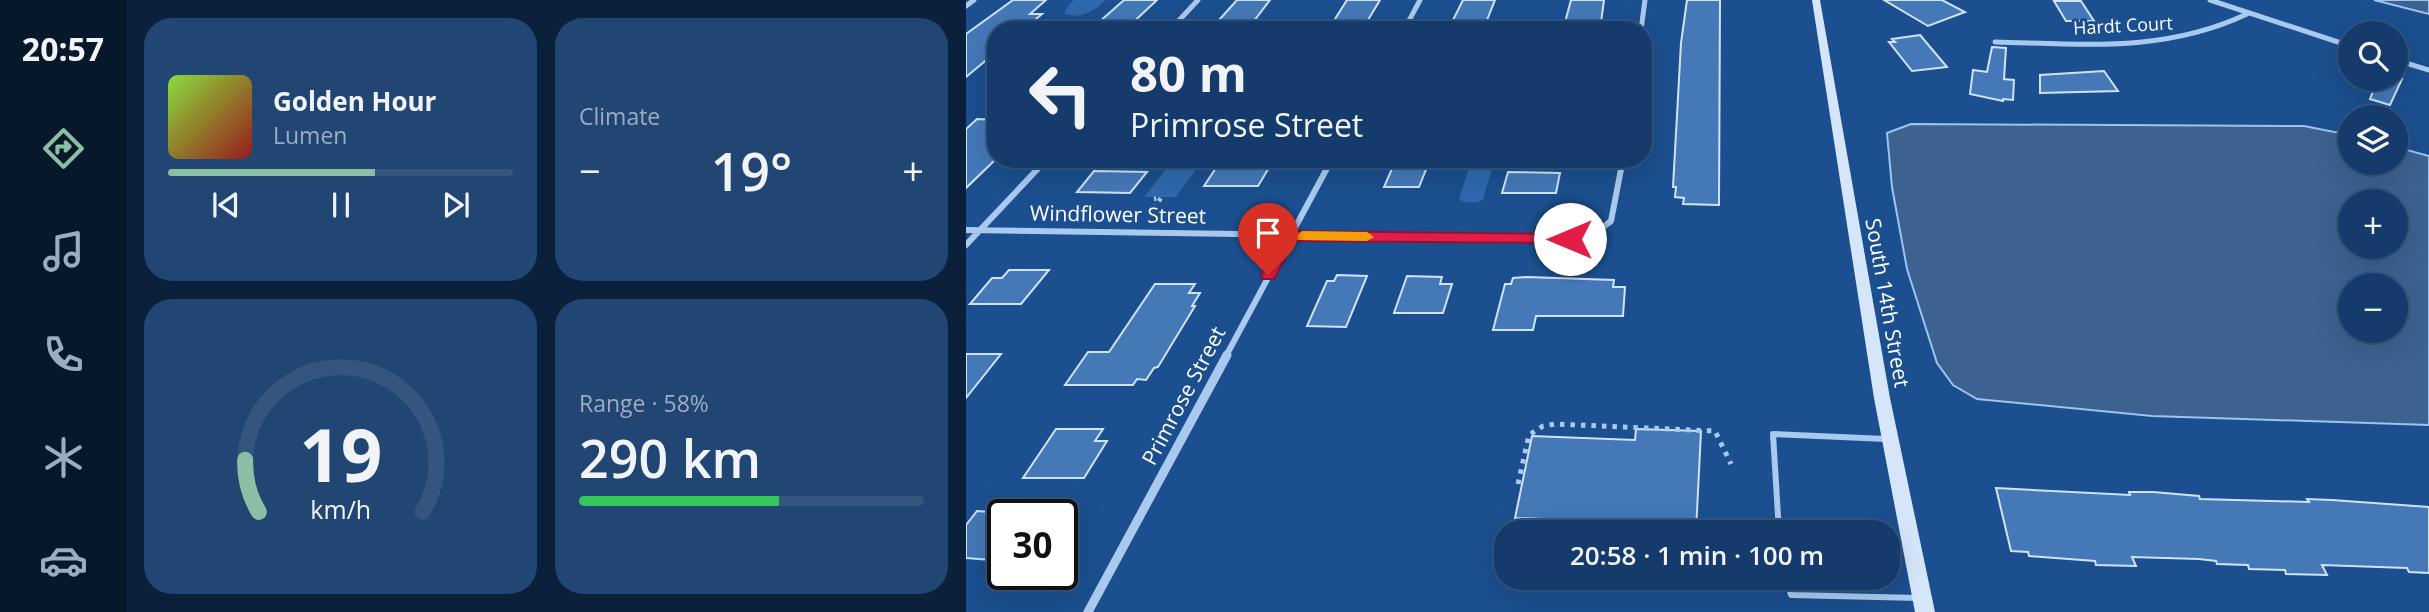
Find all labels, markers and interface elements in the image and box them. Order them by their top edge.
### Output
street label: Hardt Court [2073,10,2173,40]
map controls [2338,21,2408,343]
button: search [2338,21,2408,91]
text: 20:57 [22,27,104,70]
text: 80 m [1130,40,1247,106]
icon: left [1015,49,1106,140]
text: Golden Hour [273,83,436,119]
text: Climate [579,100,660,132]
text: Primrose Street [1130,103,1363,146]
button: layers [2338,105,2408,175]
text: Lumen [273,119,347,151]
icon: directions [39,124,88,173]
text: 19° [711,135,792,206]
text: − [579,144,601,196]
text: + [902,144,924,196]
icon: previous [207,186,245,224]
icon: pause [322,186,360,224]
icon: next [437,186,475,224]
button: + [2338,189,2408,259]
street label: Windflower Street [1030,198,1206,230]
position arrow [1533,202,1607,276]
pin [1238,203,1298,275]
icon: arrive [1249,214,1287,252]
street label: South 14th Street [1859,216,1917,390]
icon: music [39,227,88,276]
button: − [2338,273,2408,343]
street label: Primrose Street [1135,321,1231,470]
icon: phone [39,330,88,379]
text: Range · 58% [579,387,709,419]
text: 19 [299,405,382,504]
text: 290 km [579,422,761,493]
icon: climate [39,433,88,482]
text: km/h [310,492,371,526]
speed limit sign: 30 [987,499,1078,590]
icon: car [39,536,88,585]
text: 20:58 · 1 min · 100 m [1570,537,1824,573]

